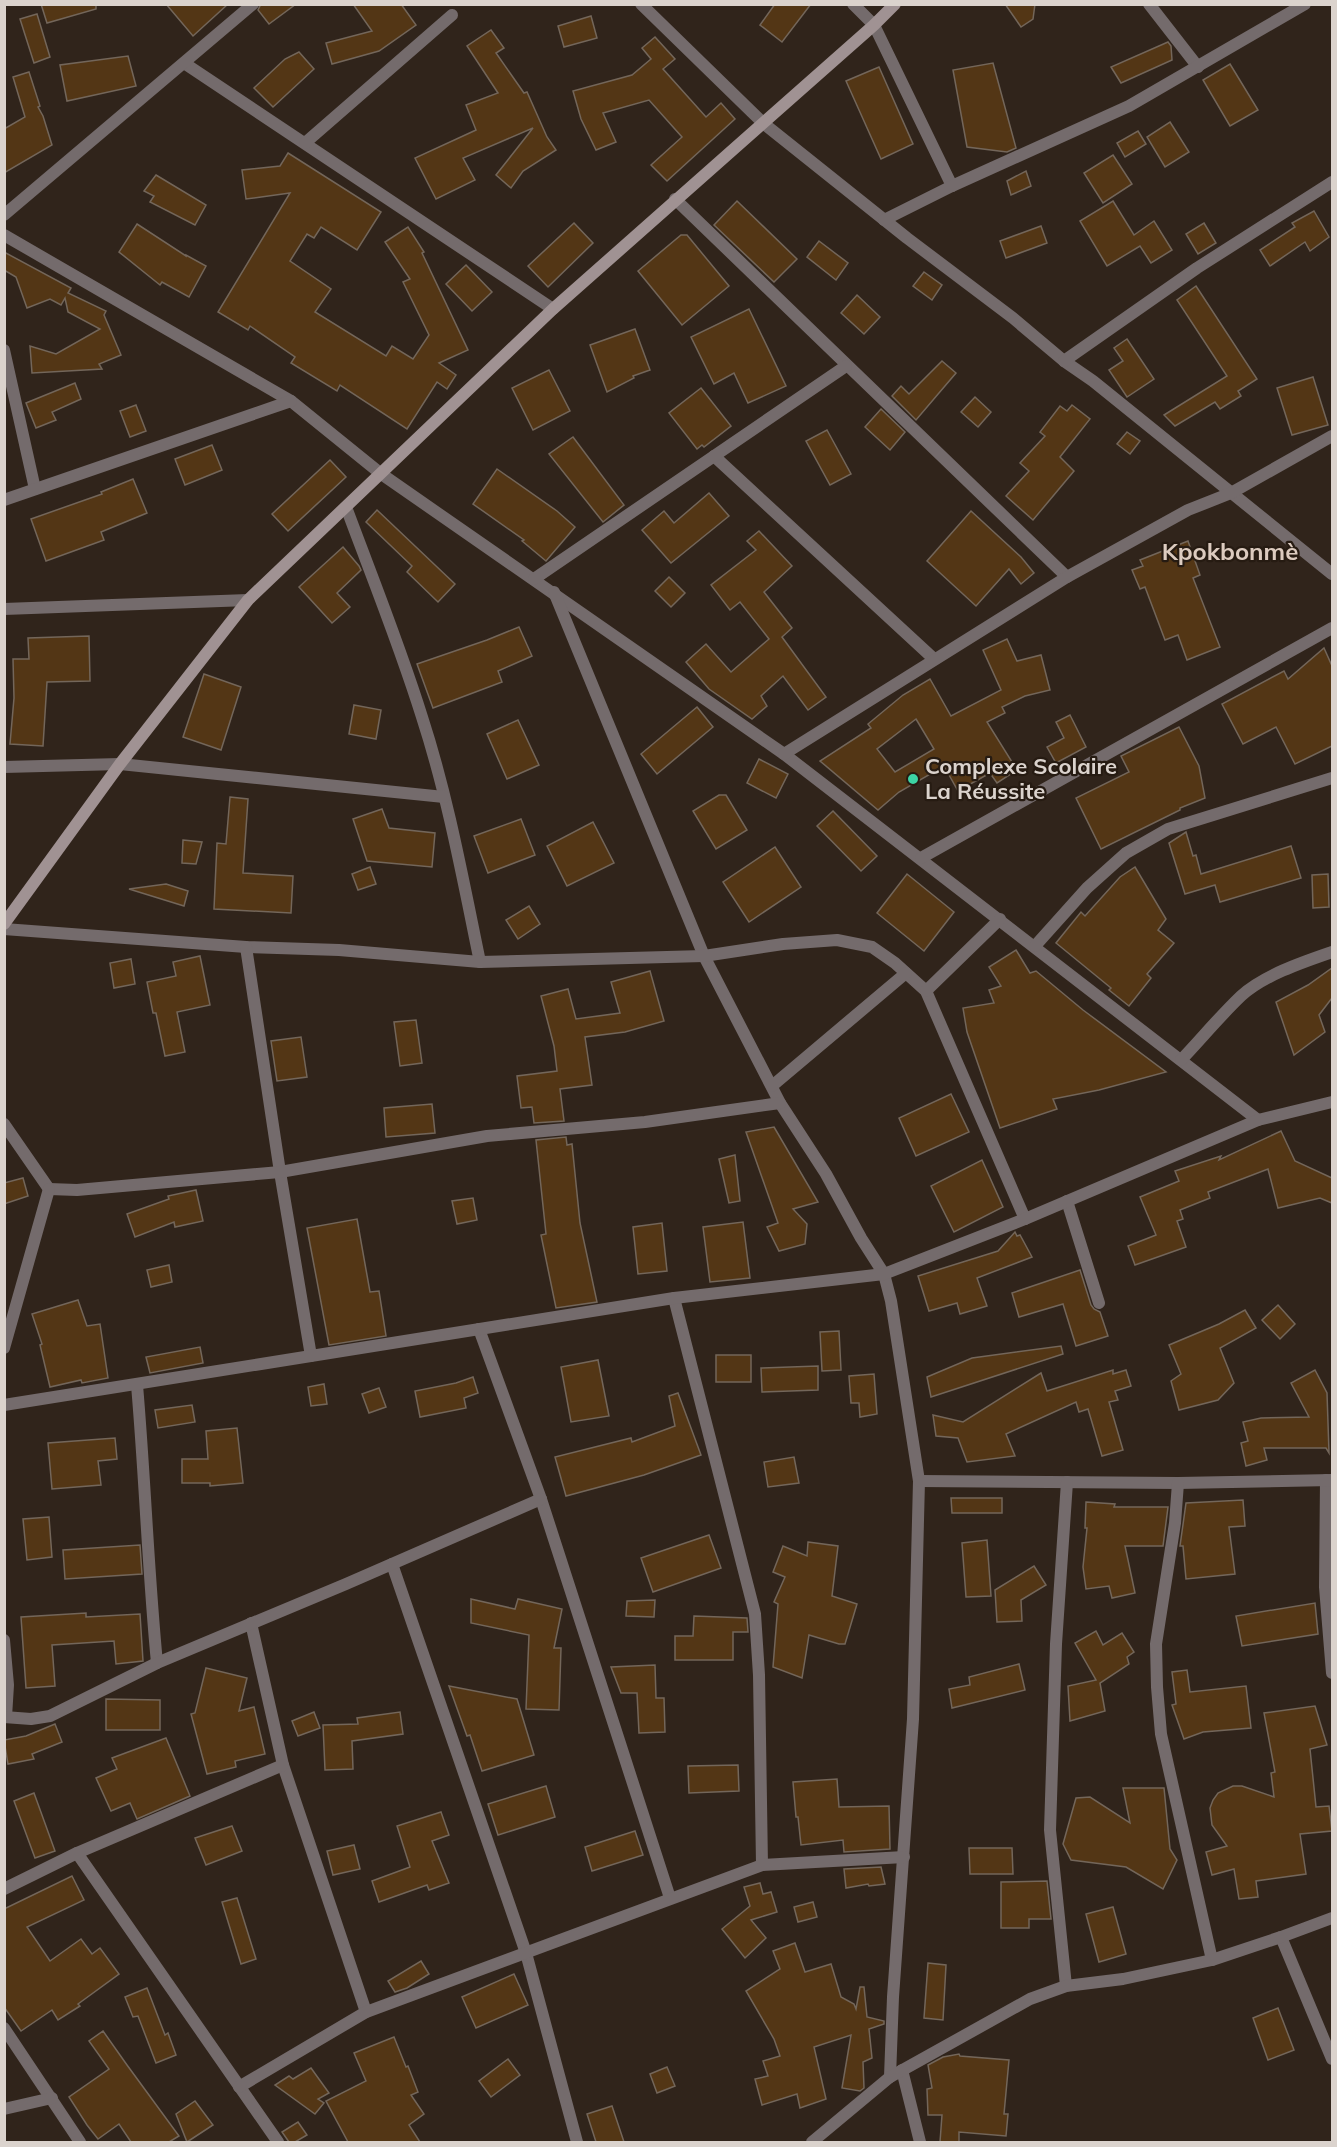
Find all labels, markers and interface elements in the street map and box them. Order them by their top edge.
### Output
district label: Kpokbonmè [1162,536,1298,566]
place label: Complexe Scolaire La Réussite [925,752,1117,805]
marker: Complexe Scolaire La Réussite [906,772,920,786]

